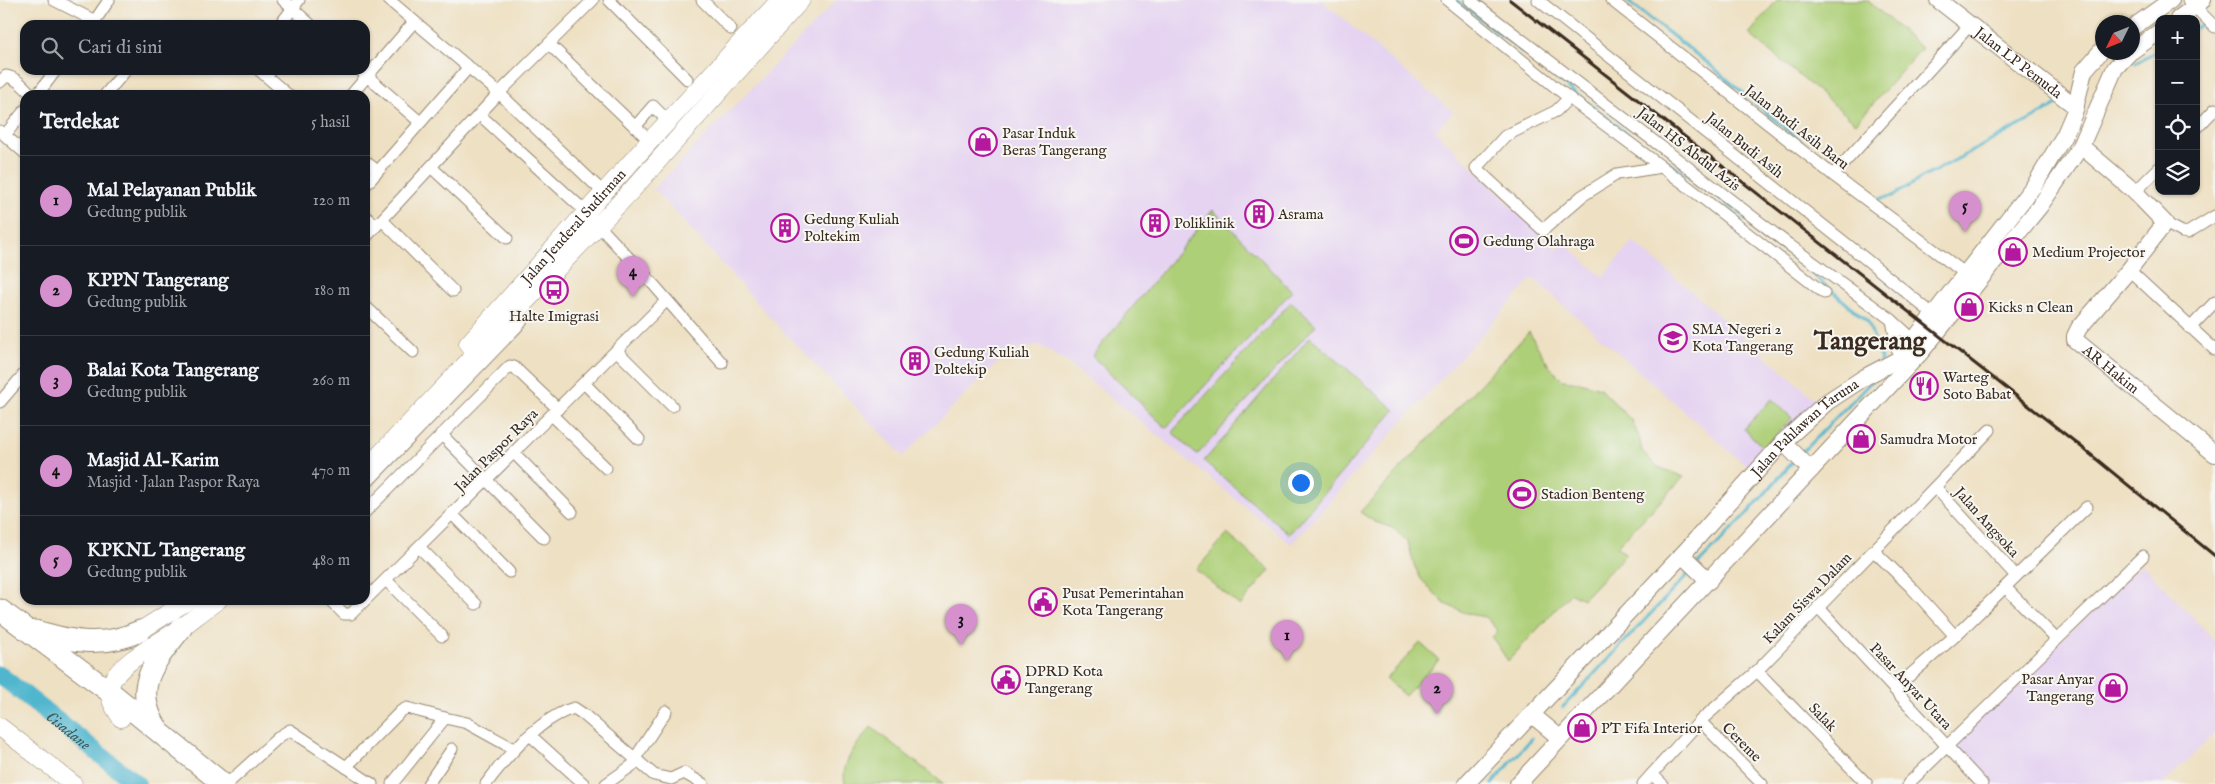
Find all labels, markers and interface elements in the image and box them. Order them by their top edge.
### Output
north arrow [2095,15,2140,60]
map controls [2155,15,2200,195]
button: + [2155,15,2200,60]
search box [20,20,370,75]
street label: Jalan LP Pemuda [1969,22,2066,103]
icon: search [38,34,66,62]
text: Cari di sini [78,36,162,60]
button: − [2155,60,2200,105]
street label: Jalan Budi Asih Baru [1741,81,1853,173]
street label: Jalan HS Abdul Azis [1632,102,1744,196]
button: locate [2155,105,2200,150]
street label: Jalan Budi Asih [1703,108,1787,182]
text: Terdekat [40,109,119,136]
text: 5 hasil [311,113,350,133]
place label: Pasar Induk Beras Tangerang [1002,124,1108,160]
shop icon: Pasar Induk Beras Tangerang [968,127,998,157]
button: layers [2155,150,2200,195]
street label: Jalan Jenderal Sudirman [516,165,630,290]
text: Mal Pelayanan Publik [87,179,256,203]
text: 1 [53,191,59,211]
text: 120 m [313,191,350,211]
pin: 5 [1949,191,1981,232]
building icon: Asrama [1244,199,1274,229]
text: Gedung publik [87,203,187,223]
place label: Asrama [1277,205,1324,224]
building icon: Poliklinik [1140,208,1170,238]
place label: Gedung Kuliah Poltekim [804,210,899,246]
building icon: Gedung Kuliah Poltekim [770,213,800,243]
place label: Poliklinik [1174,214,1236,233]
sports icon: Gedung Olahraga [1449,226,1479,256]
place label: Gedung Olahraga [1483,232,1595,251]
shop icon: Medium Projector [1998,237,2028,267]
place label: Medium Projector [2032,243,2146,262]
pin: 4 [617,256,649,297]
text: KPPN Tangerang [87,269,229,293]
bus stop icon: Halte Imigrasi [539,275,569,305]
text: 2 [52,281,60,301]
text: 180 m [314,281,350,301]
shop icon: Kicks n Clean [1954,292,1984,322]
text: Gedung publik [87,293,187,313]
place label: Kicks n Clean [1988,298,2073,317]
place label: Halte Imigrasi [509,307,599,326]
place label: SMA Negeri 2 Kota Tangerang [1692,320,1794,356]
school or university icon: SMA Negeri 2 Kota Tangerang [1658,323,1688,353]
district label: Tangerang [1813,326,1928,358]
street label: AR Hakim [2077,340,2143,399]
place label: Gedung Kuliah Poltekip [934,343,1029,379]
building icon: Gedung Kuliah Poltekip [900,346,930,376]
text: Balai Kota Tangerang [87,359,259,383]
place label: Warteg Soto Babat [1943,368,2011,404]
text: 3 [53,371,59,391]
text: 260 m [312,371,350,391]
restaurant icon: Warteg Soto Babat [1909,371,1939,401]
street label: Jalan Pahlawan Taruna [1746,375,1863,483]
text: Gedung publik [87,383,187,403]
street label: Jalan Paspor Raya [449,404,543,498]
shop icon: Samudra Motor [1846,424,1876,454]
place label: Samudra Motor [1880,430,1978,449]
text: Masjid Al-Karim [87,449,219,473]
text: 4 [52,461,60,481]
text: 470 m [311,461,350,481]
your location [1288,470,1314,496]
text: Masjid · Jalan Paspor Raya [87,473,260,493]
sports icon: Stadion Benteng [1507,479,1537,509]
street label: Jalan Angsoka [1949,482,2024,562]
place label: Stadion Benteng [1541,485,1645,504]
text: KPKNL Tangerang [87,539,245,563]
street label: Kalam Siswa Dalam [1759,548,1856,648]
text: 5 [53,551,59,571]
text: 480 m [312,551,350,571]
text: Gedung publik [87,563,187,583]
place label: Pusat Pemerintahan Kota Tangerang [1062,584,1184,620]
public building icon: Pusat Pemerintahan Kota Tangerang [1028,587,1058,617]
pin: 3 [945,604,977,645]
pin: 1 [1271,620,1303,661]
street label: Pasar Anyar Utara [1865,639,1956,734]
place label: DPRD Kota Tangerang [1025,662,1103,698]
public building icon: DPRD Kota Tangerang [991,665,1021,695]
place label: Pasar Anyar Tangerang [2021,670,2095,706]
pin: 2 [1421,673,1453,714]
shop icon: Pasar Anyar Tangerang [2098,673,2128,703]
street label: Salak [1804,699,1842,736]
water label: Cisadane [41,707,95,756]
shop icon: PT Fifa Interior [1567,713,1597,743]
place label: PT Fifa Interior [1601,719,1703,738]
street label: Cereme [1718,719,1766,766]

